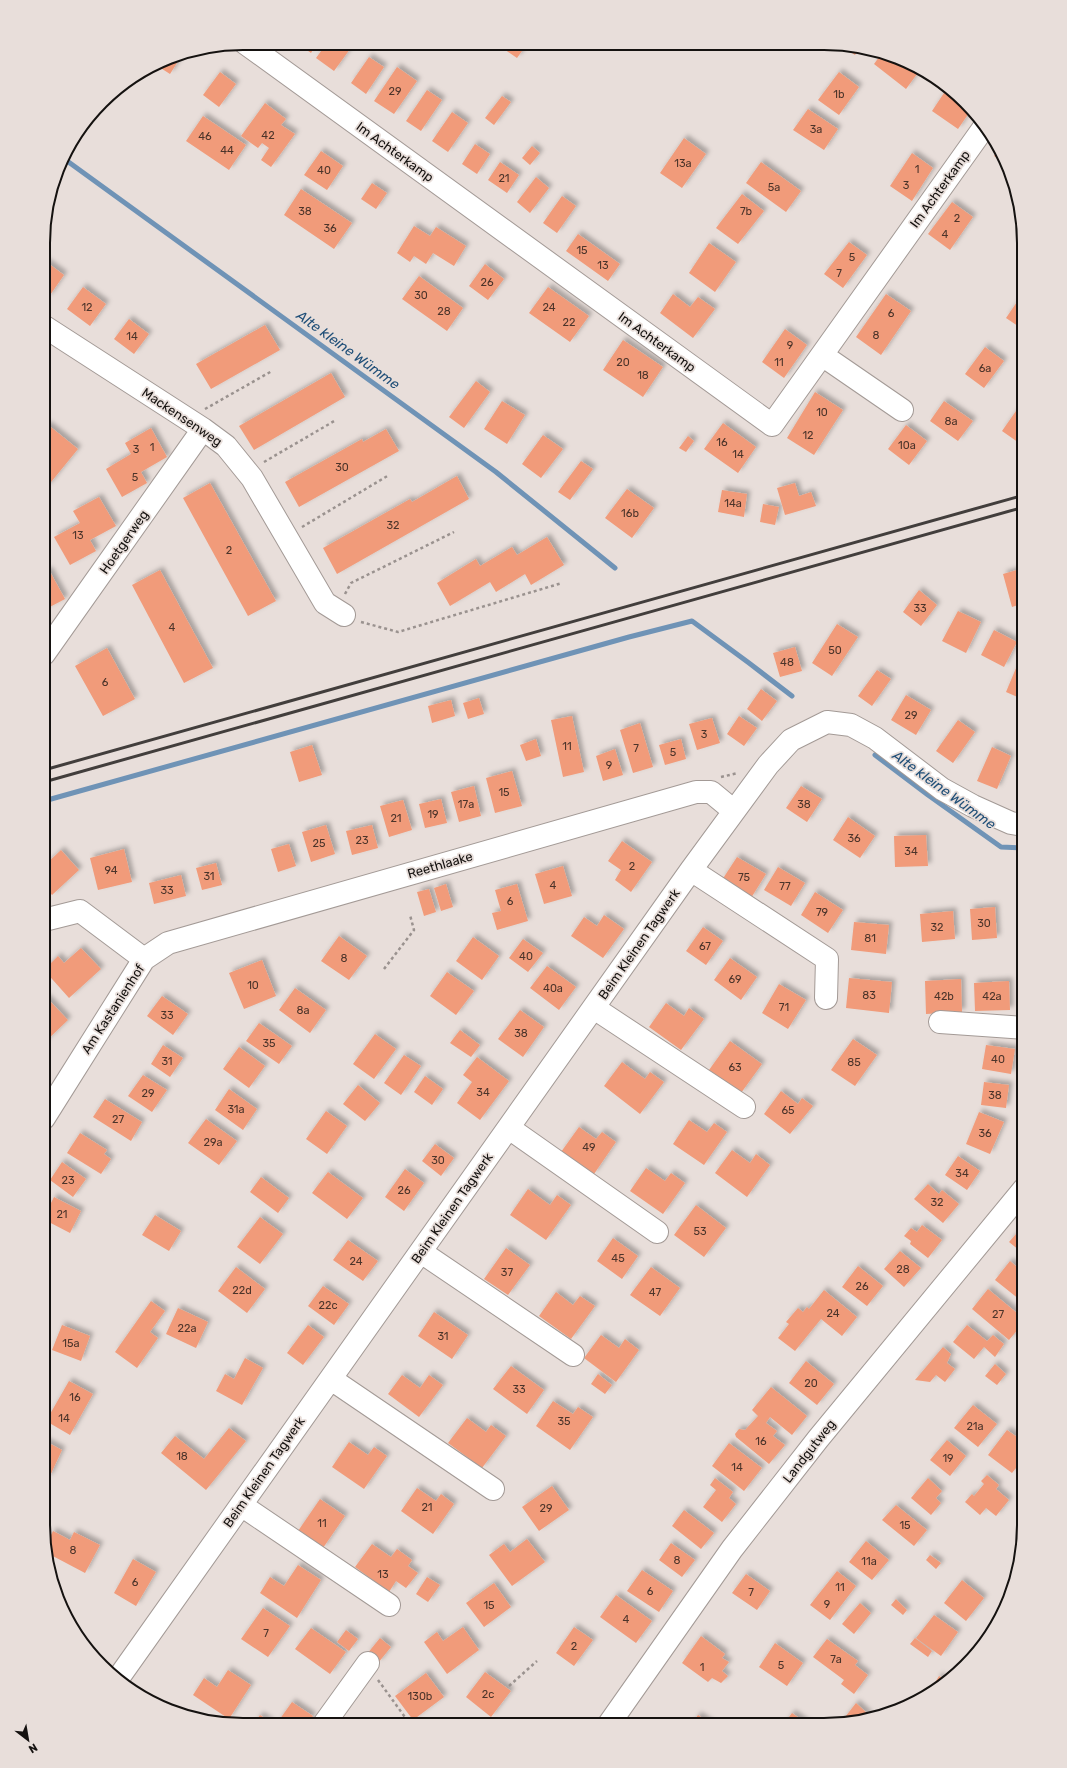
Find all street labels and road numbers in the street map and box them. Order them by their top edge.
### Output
street label: Im Achterkamp [353,119,437,185]
street label: Im Achterkamp [907,147,973,231]
street label: Im Achterkamp [615,309,699,375]
street label: Mackensenweg [139,385,225,450]
street label: Hoetgerweg [97,507,152,577]
street label: Reethlaake [406,849,474,881]
street label: Beim Kleinen Tagwerk [595,886,684,1003]
street label: Am Kastanienhof [78,961,148,1057]
street label: Beim Kleinen Tagwerk [408,1150,497,1267]
street label: Beim Kleinen Tagwerk [220,1414,309,1531]
street label: Landgutweg [780,1416,839,1486]

